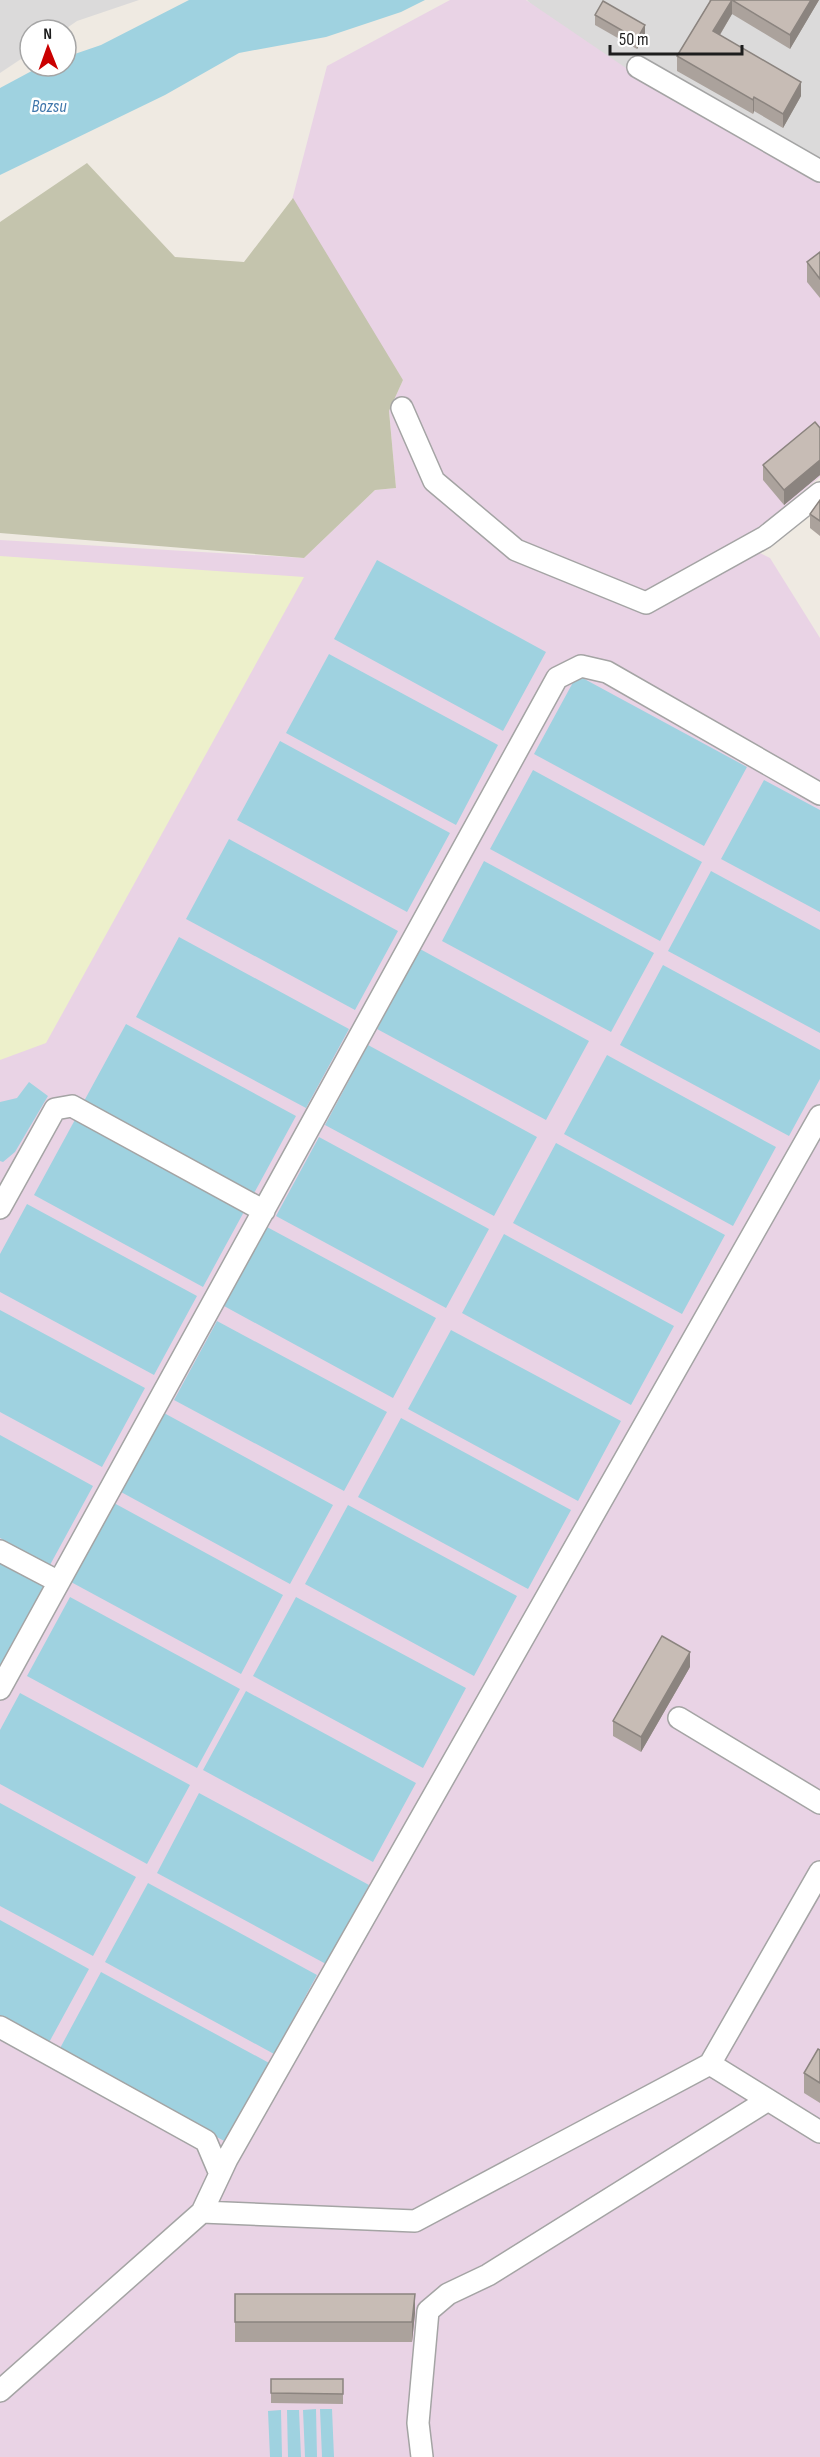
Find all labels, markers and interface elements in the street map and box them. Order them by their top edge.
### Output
north arrow [18,18,78,78]
scale bar [610,18,742,56]
text: N [43,25,52,44]
text: 50 m [619,29,649,50]
water label: Bozsu [31,96,67,117]

